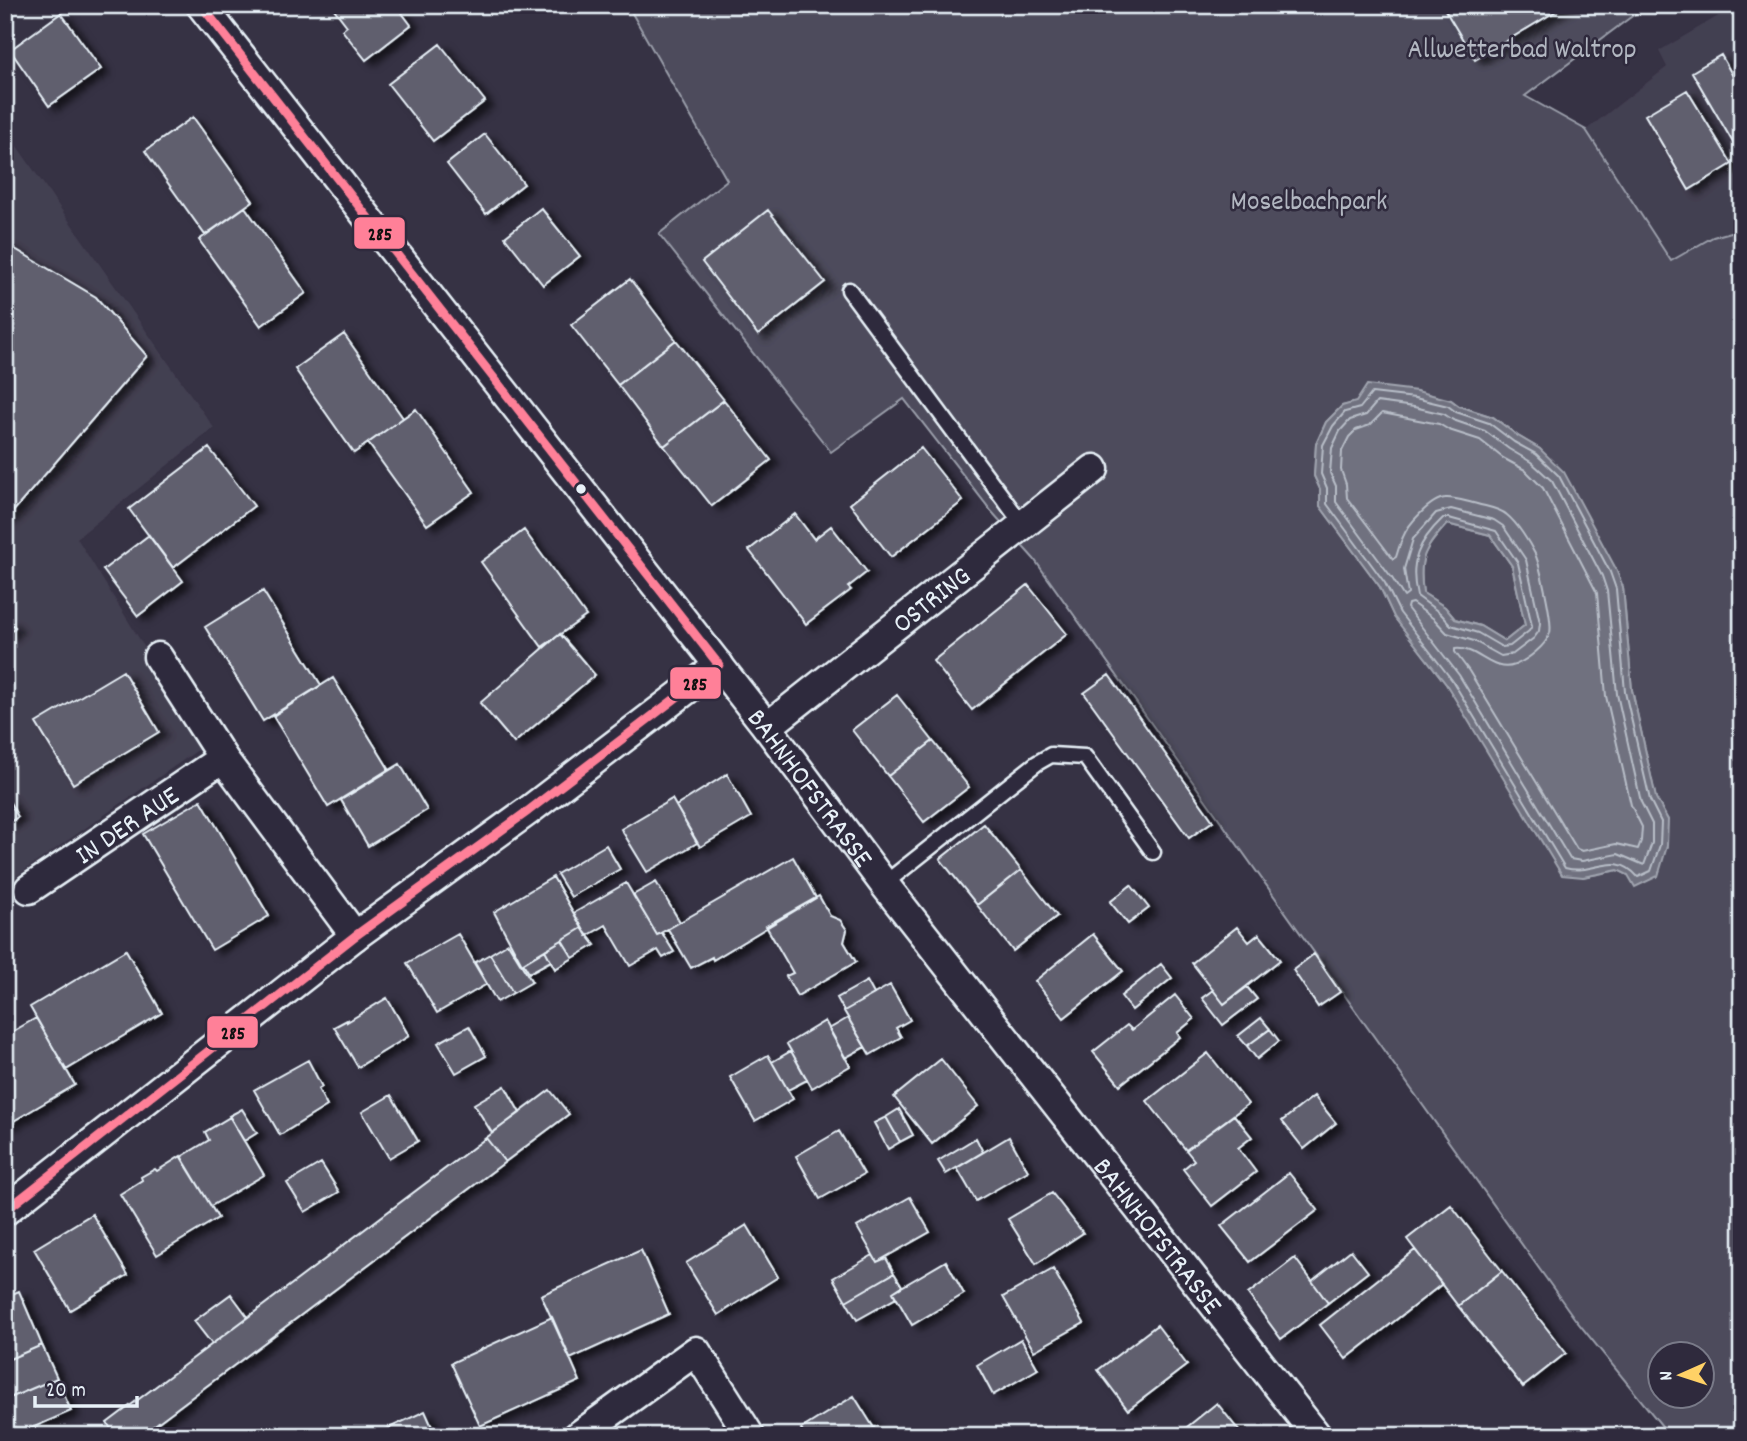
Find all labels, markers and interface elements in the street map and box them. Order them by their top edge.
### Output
park label: Allwetterbad Waltrop [1407,32,1637,72]
park label: Moselbachpark [1231,184,1387,224]
line badge: 285 [353,216,406,250]
text: 285 [368,223,393,250]
unlabelled marker [574,482,588,496]
street label: OSTRING [886,559,981,646]
line badge: 285 [669,666,722,700]
text: 285 [683,673,708,700]
street label: BAHNHOFSTRASSE [735,702,880,878]
street label: IN DER AUE [69,778,189,877]
line badge: 285 [206,1015,259,1049]
text: 285 [221,1022,246,1049]
street label: BAHNHOFSTRASSE [1081,1151,1230,1325]
north arrow [1646,1340,1716,1410]
scale bar [35,1364,136,1408]
text: N [1654,1370,1681,1381]
text: 20 m [46,1377,86,1407]

